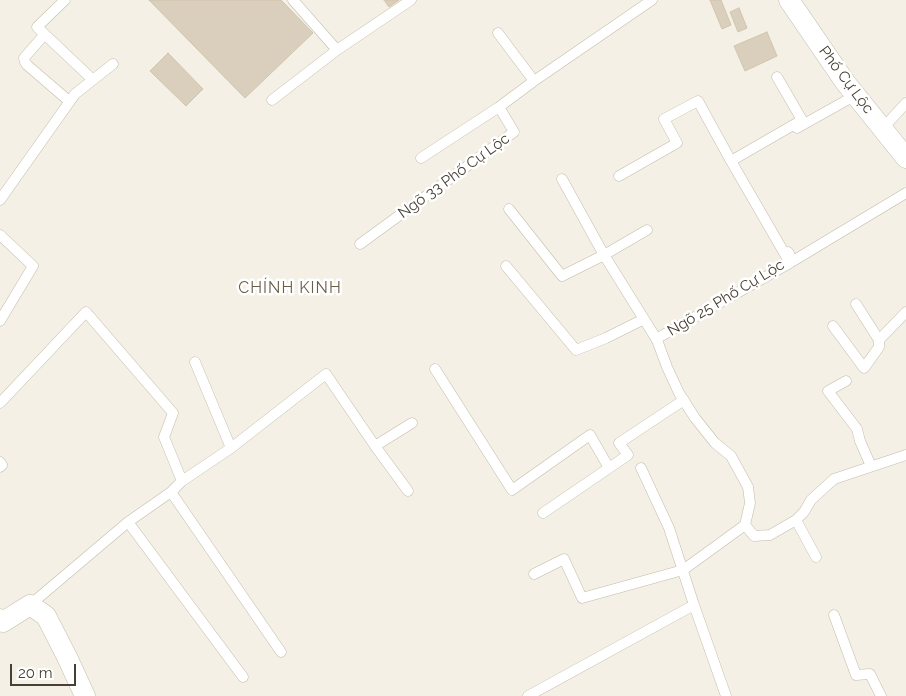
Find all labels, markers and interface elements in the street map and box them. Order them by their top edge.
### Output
street label: Phố Cự Lộc [815,43,877,117]
street label: Ngõ 33 Phố Cự Lộc [395,130,513,222]
street label: Ngõ 25 Phố Cự Lộc [664,256,788,340]
district label: CHÍNH KINH [237,278,343,298]
scale bar [12,654,79,686]
text: 20 m [18,664,53,682]

